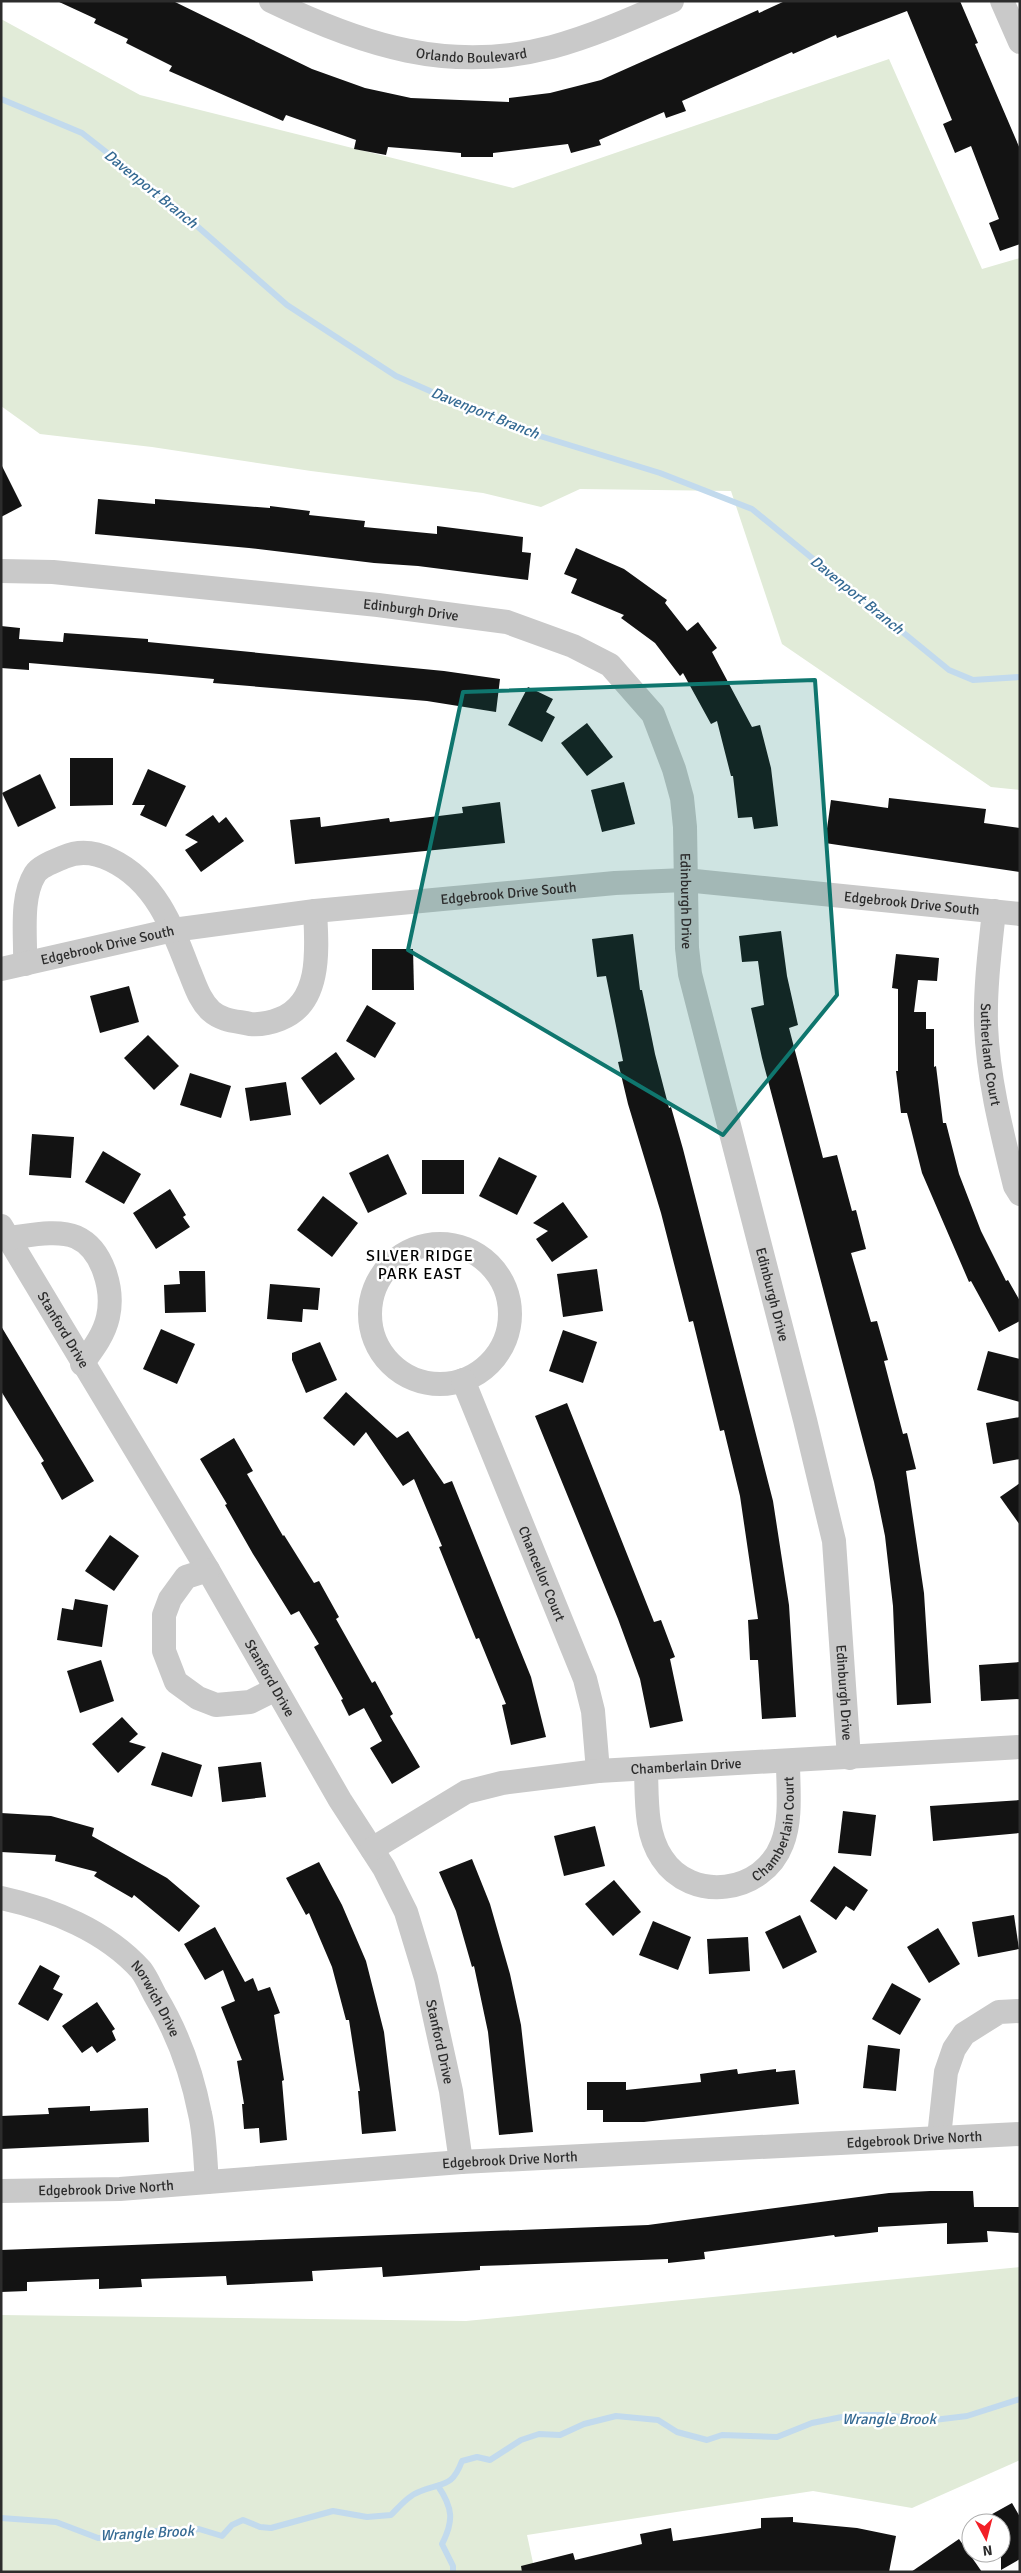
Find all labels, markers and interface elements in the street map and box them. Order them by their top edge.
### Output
street label: Orlando Boulevard [415,44,528,66]
water label: Davenport Branch [101,146,202,233]
water label: Davenport Branch [428,383,542,443]
water label: Davenport Branch [807,552,908,639]
street label: Edinburgh Drive [362,595,460,624]
street label: Edinburgh Drive [677,853,696,949]
street label: Edgebrook Drive South [440,878,577,908]
street label: Edgebrook Drive South [843,888,981,918]
street label: Edgebrook Drive South [39,922,176,968]
street label: Sutherland Court [977,1003,1005,1107]
district label: SILVER RIDGE PARK EAST [366,1246,474,1284]
street label: Edinburgh Drive [752,1246,793,1343]
street label: Stanford Drive [34,1288,93,1371]
street label: Chancellor Court [515,1523,569,1624]
street label: Stanford Drive [241,1636,299,1720]
street label: Edinburgh Drive [833,1644,856,1741]
street label: Chamberlain Drive [630,1754,742,1778]
street label: Chamberlain Court [748,1776,797,1885]
street label: Norwich Drive [128,1957,184,2039]
street label: Stanford Drive [422,1998,458,2086]
street label: Edgebrook Drive North [846,2127,983,2151]
street label: Edgebrook Drive North [441,2148,578,2172]
street label: Edgebrook Drive North [38,2176,174,2199]
water label: Wrangle Brook [842,2410,937,2428]
north arrow [961,2513,1011,2563]
water label: Wrangle Brook [100,2521,196,2544]
text: N [982,2541,993,2559]

